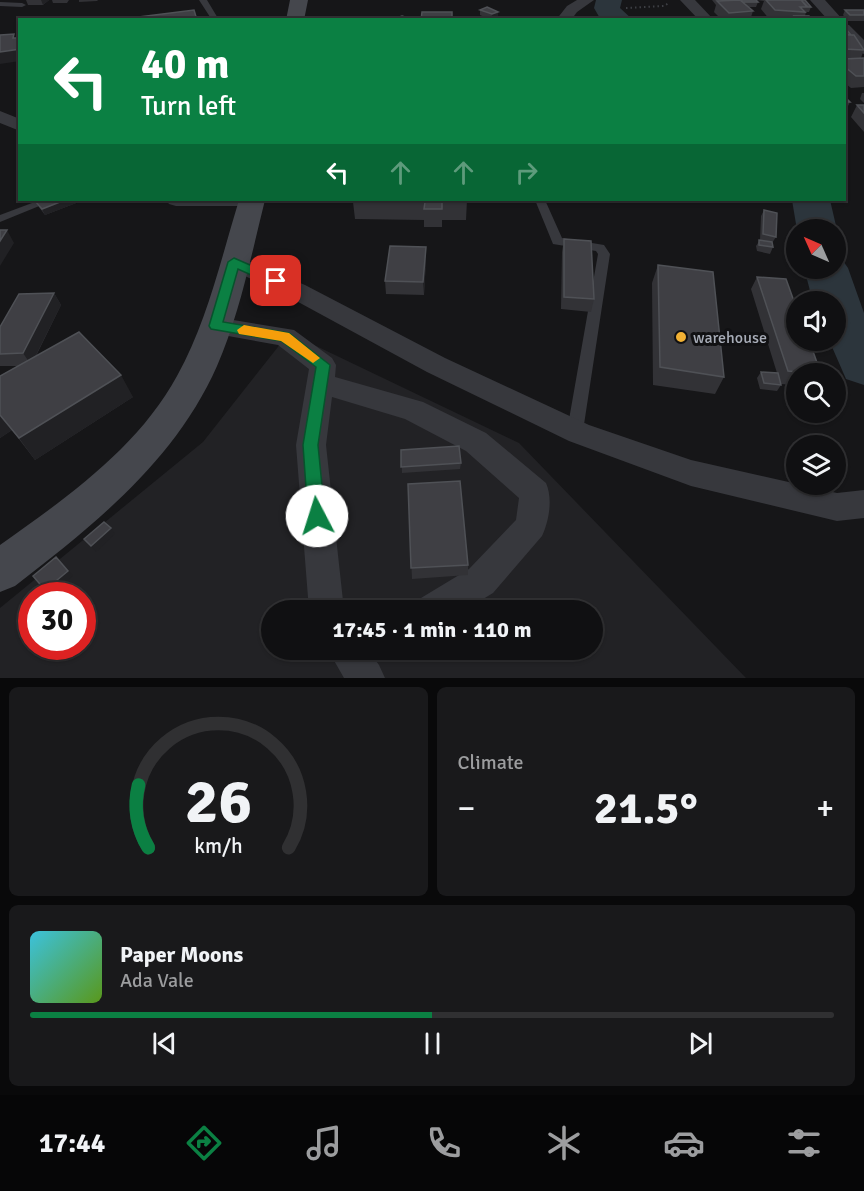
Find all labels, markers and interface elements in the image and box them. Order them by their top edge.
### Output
text: 40 m [141,39,230,90]
icon: left [42,42,120,120]
text: Turn left [141,90,236,123]
icon: left [321,156,354,189]
icon: ahead [384,156,417,189]
icon: ahead [447,156,480,189]
icon: right [510,156,543,189]
north arrow [786,219,846,279]
map controls [786,219,846,495]
pin [250,255,301,306]
icon: arrive [259,264,292,297]
button: sound [786,291,846,351]
place label: warehouse [693,328,767,348]
marker: warehouse [674,330,688,344]
button: search [786,363,846,423]
button: layers [786,435,846,495]
position arrow [285,484,349,548]
speed limit sign: 30 [18,582,96,660]
text: 17:45 · 1 min · 110 m [332,616,532,643]
text: Climate [458,750,523,775]
text: 26 [185,763,252,840]
text: 21.5° [594,781,698,836]
text: − [458,788,475,829]
text: + [816,788,834,829]
text: km/h [194,834,243,860]
text: Paper Moons [120,941,243,968]
text: Ada Vale [120,968,194,993]
icon: previous [148,1027,181,1060]
icon: pause [416,1027,449,1060]
icon: next [684,1027,717,1060]
icon: directions [183,1122,225,1164]
icon: music [303,1122,345,1164]
icon: phone [423,1122,465,1164]
icon: climate [543,1122,585,1164]
icon: car [663,1122,705,1164]
icon: filters [783,1122,825,1164]
text: 17:44 [39,1127,105,1160]

